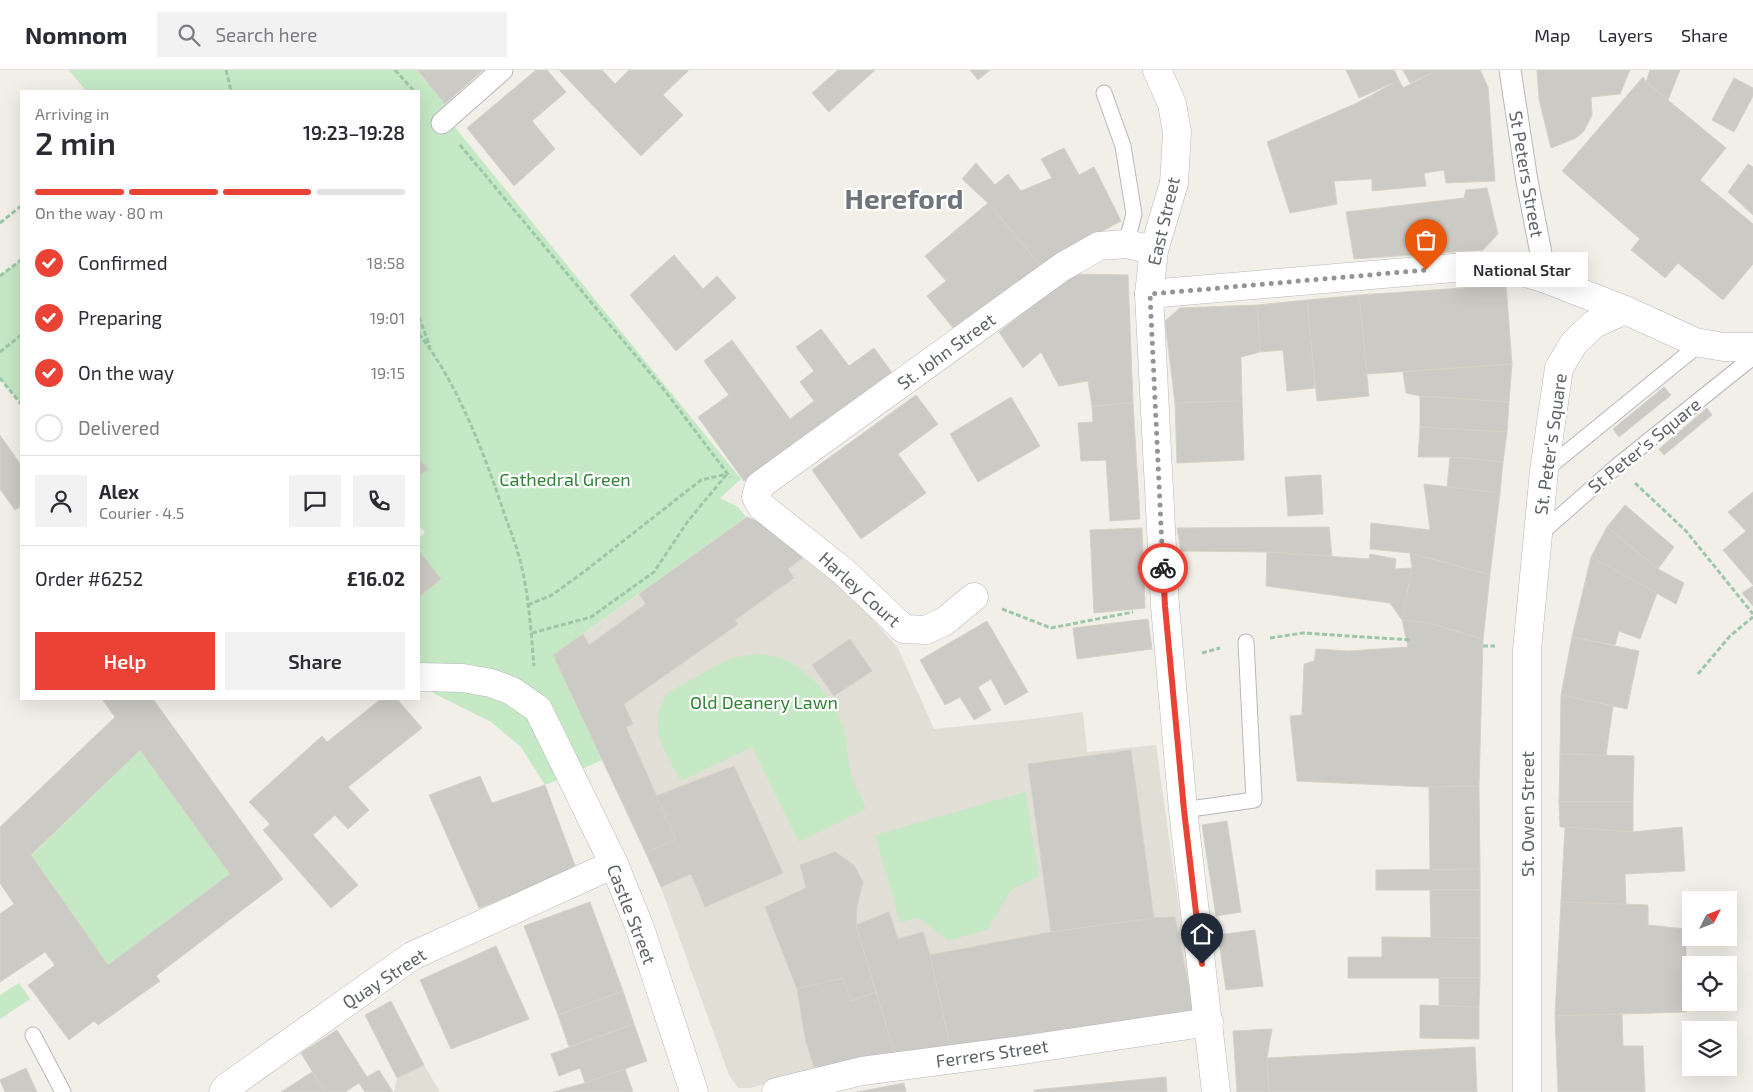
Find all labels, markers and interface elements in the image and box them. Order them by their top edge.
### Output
search box [157,12,507,57]
text: Nomnom [25,20,127,49]
icon: search [175,21,203,49]
text: Search here [215,23,317,46]
text: Map [1534,24,1570,46]
text: Layers [1598,24,1653,46]
text: Share [1681,24,1728,46]
text: Arriving in [35,104,109,123]
street label: St Peters Street [1505,109,1549,239]
text: 19:23–19:28 [303,121,405,144]
text: 2 min [35,123,116,161]
street label: East Street [1142,175,1184,267]
district label: Hereford [845,181,963,215]
text: On the way · 80 m [35,203,163,222]
pin [1405,219,1447,270]
icon: bag [1412,226,1440,254]
icon: check [35,249,63,277]
text: Confirmed [78,251,168,274]
callout: National Star [1456,252,1588,288]
text: 18:58 [367,253,405,272]
text: National Star [1473,260,1571,279]
icon: check [35,304,63,332]
text: Preparing [78,306,162,329]
text: 19:01 [370,308,405,327]
street label: St. John Street [893,308,999,394]
icon: check [35,359,63,387]
text: On the way [78,361,174,384]
text: 19:15 [371,363,405,382]
street label: St. Peter's Square [1529,372,1571,516]
street label: St Peter's Square [1583,393,1705,497]
text: Delivered [78,416,160,439]
park label: Cathedral Green [499,468,631,490]
button: person [35,475,87,527]
button: chat [289,475,341,527]
button: phone [353,475,405,527]
text: Alex [99,480,139,503]
text: Courier · 4.5 [99,503,184,522]
courier [1138,543,1188,593]
street label: Harley Court [815,547,905,631]
icon: bike [1149,554,1177,582]
text: Order #6252 [35,567,143,590]
text: £16.02 [347,567,405,590]
button: Help [35,632,215,690]
button: Share [225,632,405,690]
park label: Old Deanery Lawn [690,691,838,713]
street label: St. Owen Street [1516,751,1538,877]
street label: Castle Street [603,861,661,967]
north arrow [1682,891,1738,946]
map controls [1682,891,1737,1076]
pin [1181,913,1223,964]
icon: home [1188,920,1216,948]
street label: Quay Street [338,943,430,1013]
button: locate [1682,956,1737,1011]
button: layers [1682,1021,1737,1076]
street label: Ferrers Street [934,1034,1050,1072]

